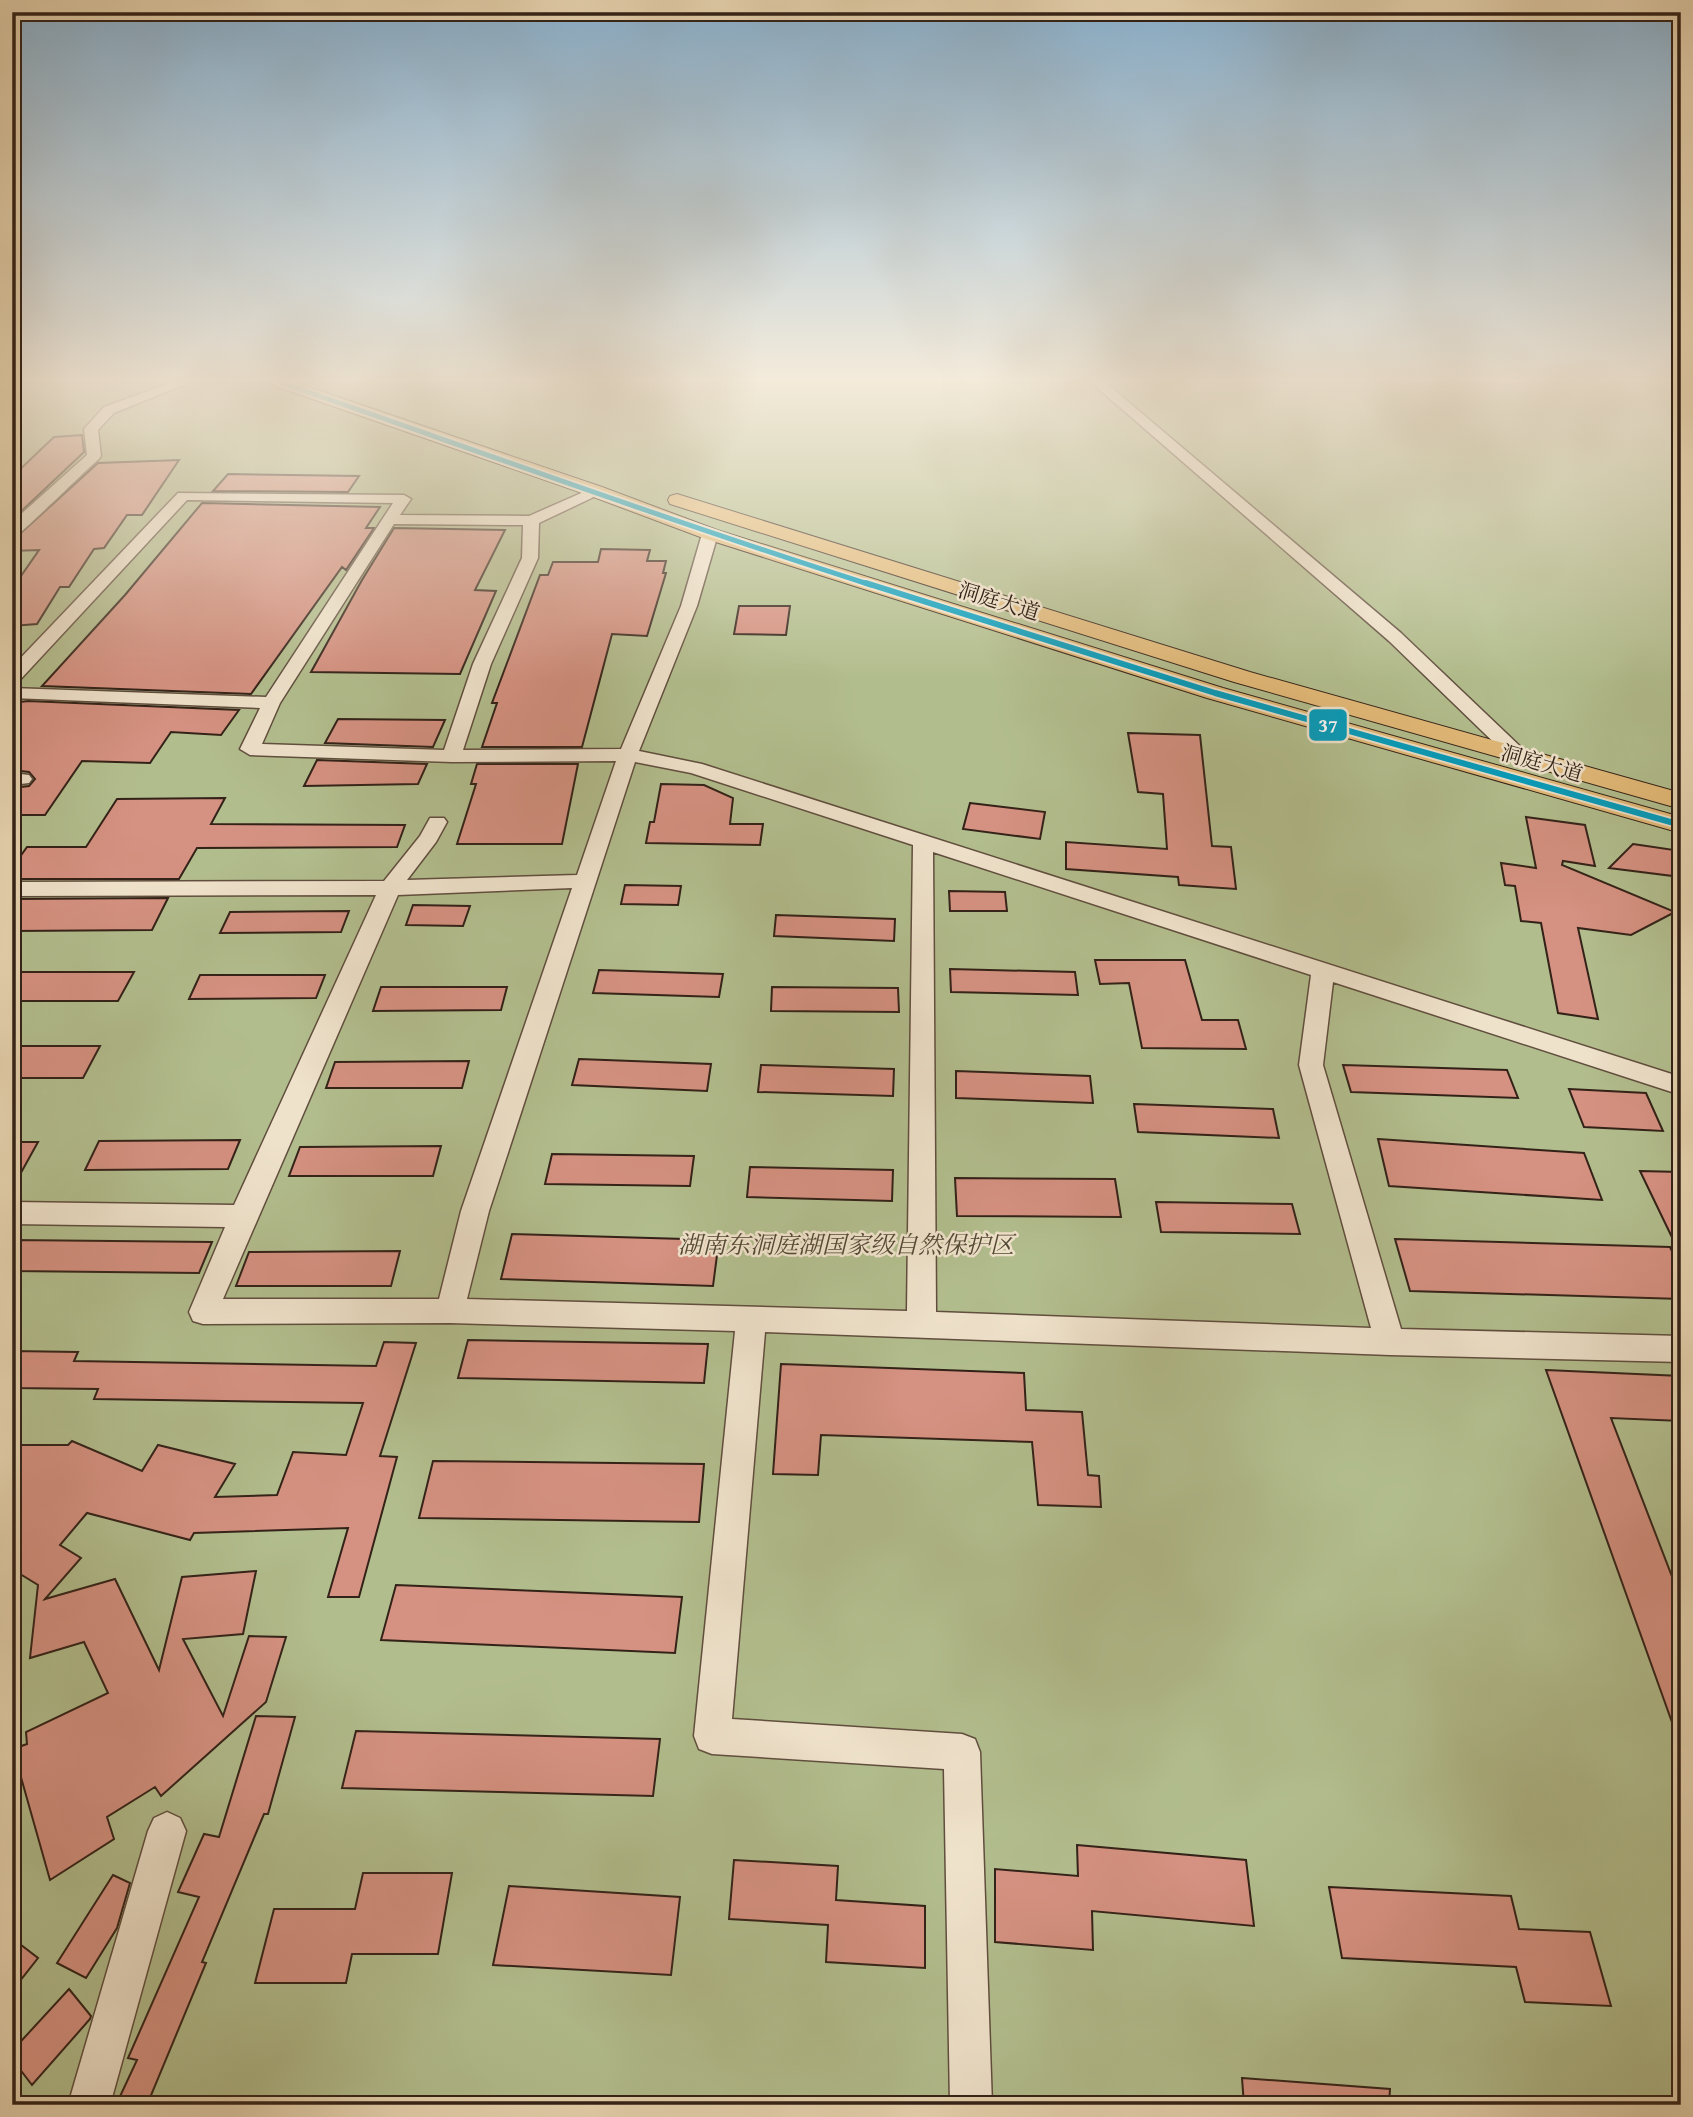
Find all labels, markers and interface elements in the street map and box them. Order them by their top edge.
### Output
street label: 洞庭大道 [954,574,1044,628]
line badge: 37 [1308,708,1348,742]
text: 37 [1318,711,1338,739]
street label: 洞庭大道 [1497,737,1587,789]
park label: 湖南东洞庭湖国家级自然保护区 [678,1227,1017,1262]

